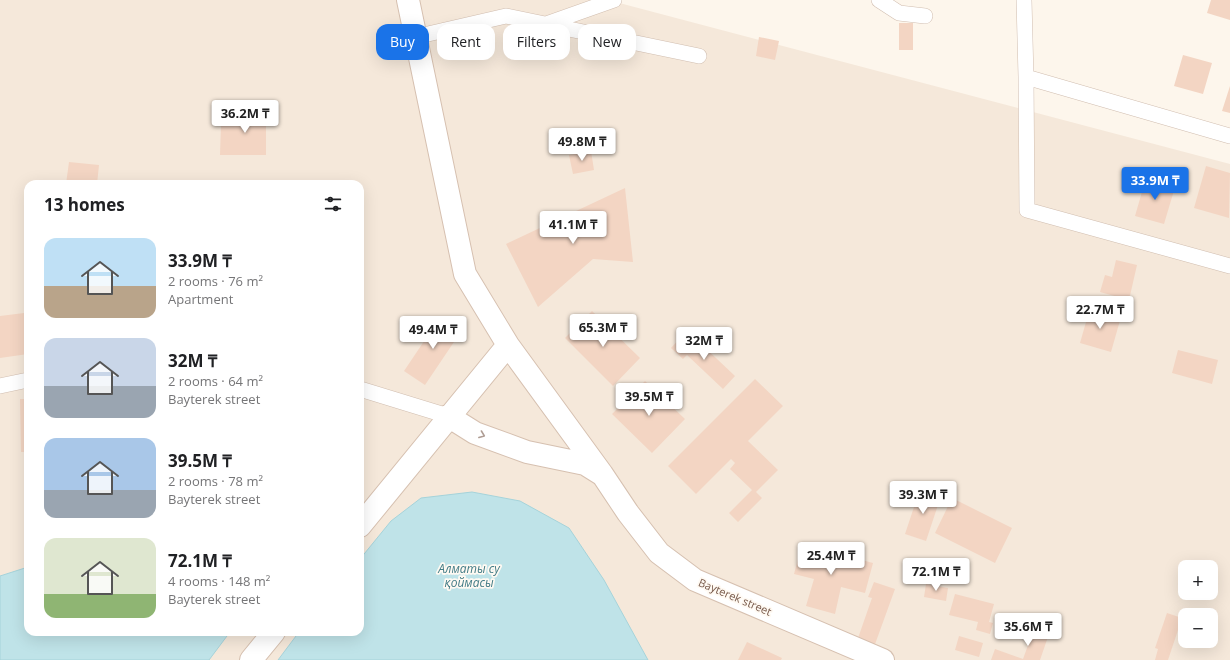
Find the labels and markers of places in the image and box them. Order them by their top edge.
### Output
pin: 36.2M ₸ [208,100,282,134]
pin: 49.8M ₸ [545,128,619,162]
pin: 33.9M ₸ [1118,167,1192,201]
pin: 41.1M ₸ [536,211,610,245]
pin: 22.7M ₸ [1063,296,1137,330]
pin: 65.3M ₸ [566,314,640,348]
pin: 49.4M ₸ [396,316,470,350]
pin: 32M ₸ [676,327,732,361]
pin: 39.5M ₸ [612,383,686,417]
pin: 39.3M ₸ [886,481,960,515]
pin: 25.4M ₸ [794,542,868,576]
pin: 72.1M ₸ [899,558,973,592]
pin: 35.6M ₸ [991,613,1065,647]

